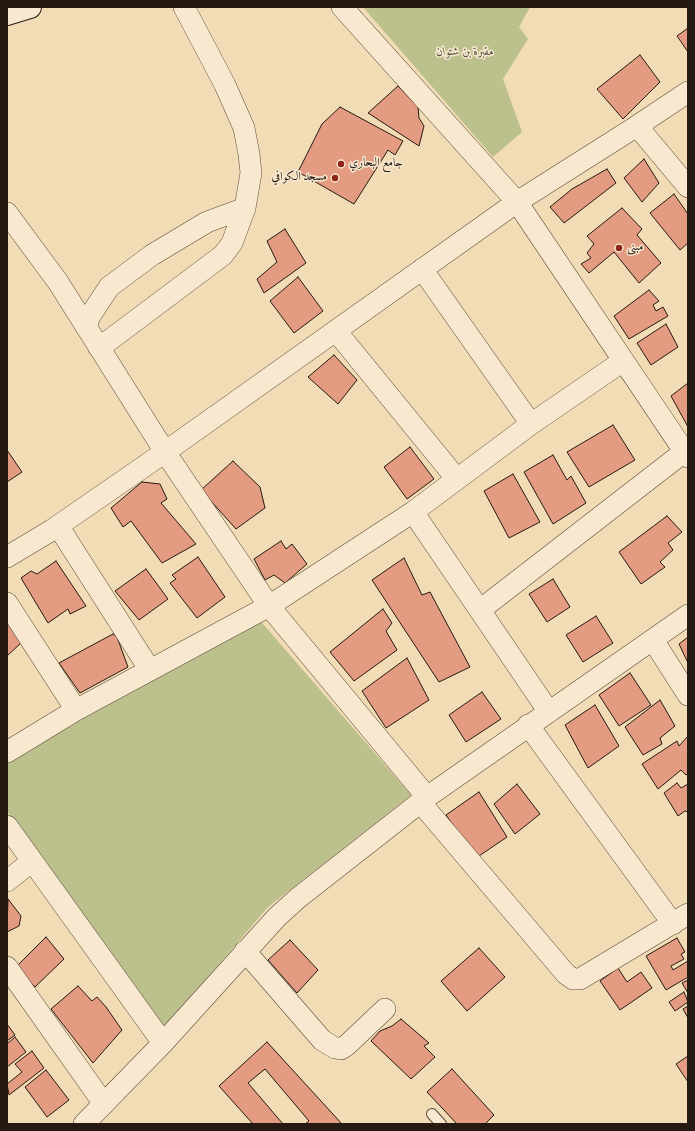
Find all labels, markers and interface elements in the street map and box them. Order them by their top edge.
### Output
park label: مقبرة بن شتوان [436,46,494,60]
place label: جامع البحاري [349,157,403,171]
marker: جامع البحاري [336,159,346,169]
place label: مسجد الكوافي [272,171,327,185]
marker: مسجد الكوافي [330,173,340,183]
place label: مبنى [627,241,643,255]
marker: مبنى [614,243,624,253]

